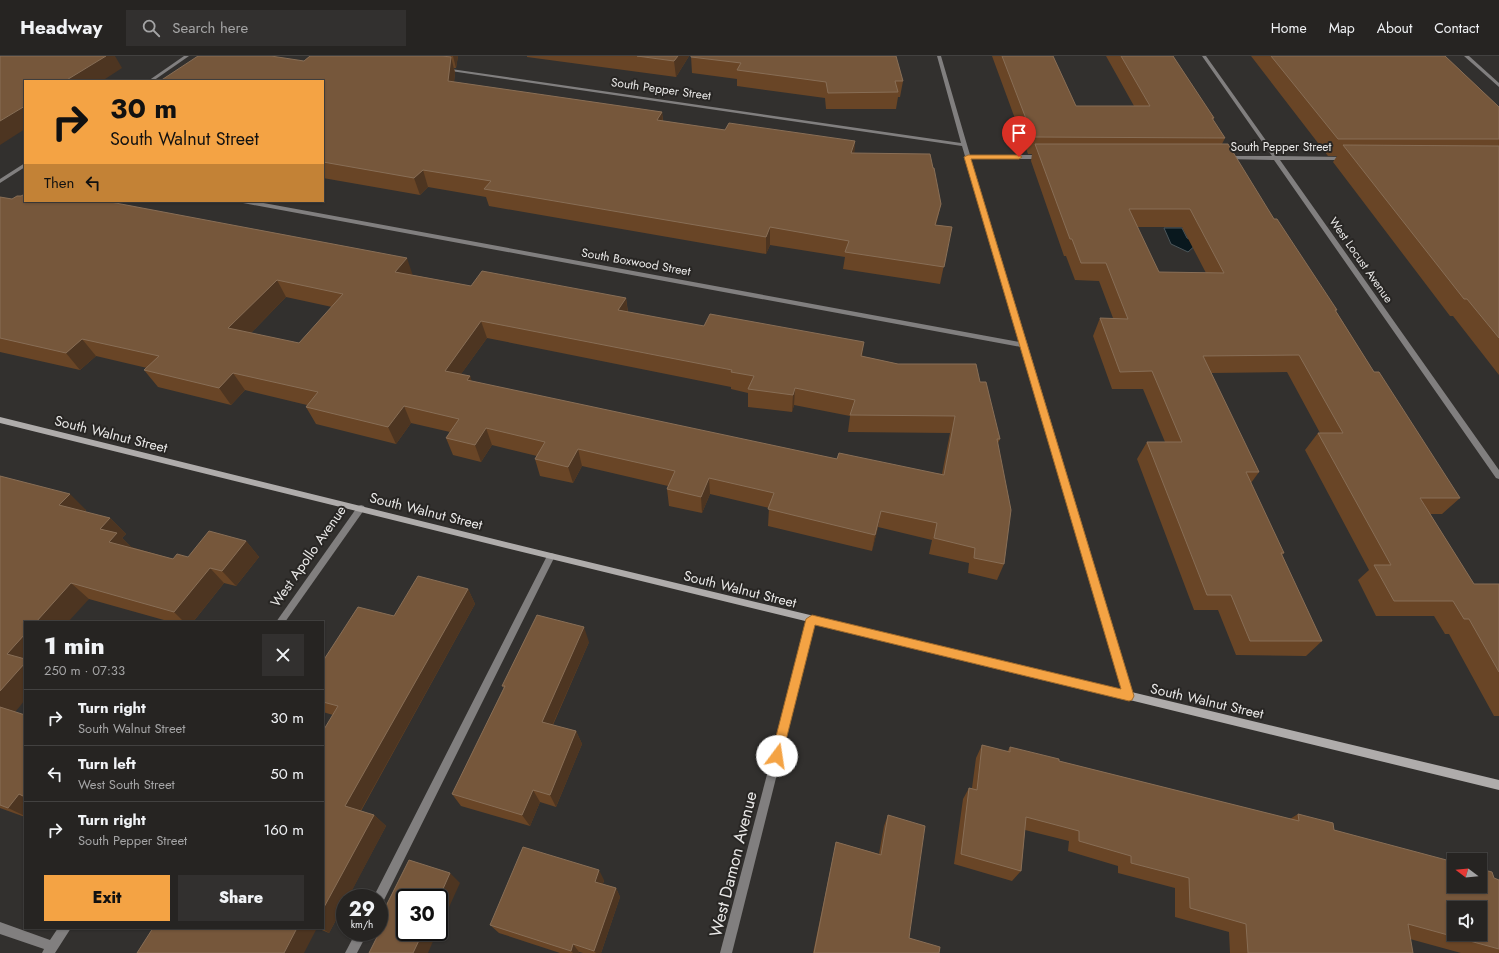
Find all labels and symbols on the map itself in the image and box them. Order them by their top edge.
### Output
street label: South Pepper Street [610,73,712,105]
pin [1002,116,1036,157]
street label: South Pepper Street [1231,138,1332,156]
street label: West Locust Avenue [1325,213,1397,307]
street label: South Boxwood Street [580,244,692,280]
street label: South Walnut Street [52,410,170,458]
street label: South Walnut Street [367,487,485,535]
street label: West Apollo Avenue [265,501,351,611]
street label: South Walnut Street [681,565,799,613]
street label: South Walnut Street [1148,678,1266,724]
position arrow [756,735,798,777]
street label: West Damon Avenue [703,788,763,939]
north arrow [1447,853,1487,893]
speed limit sign: 30 [396,889,448,941]

